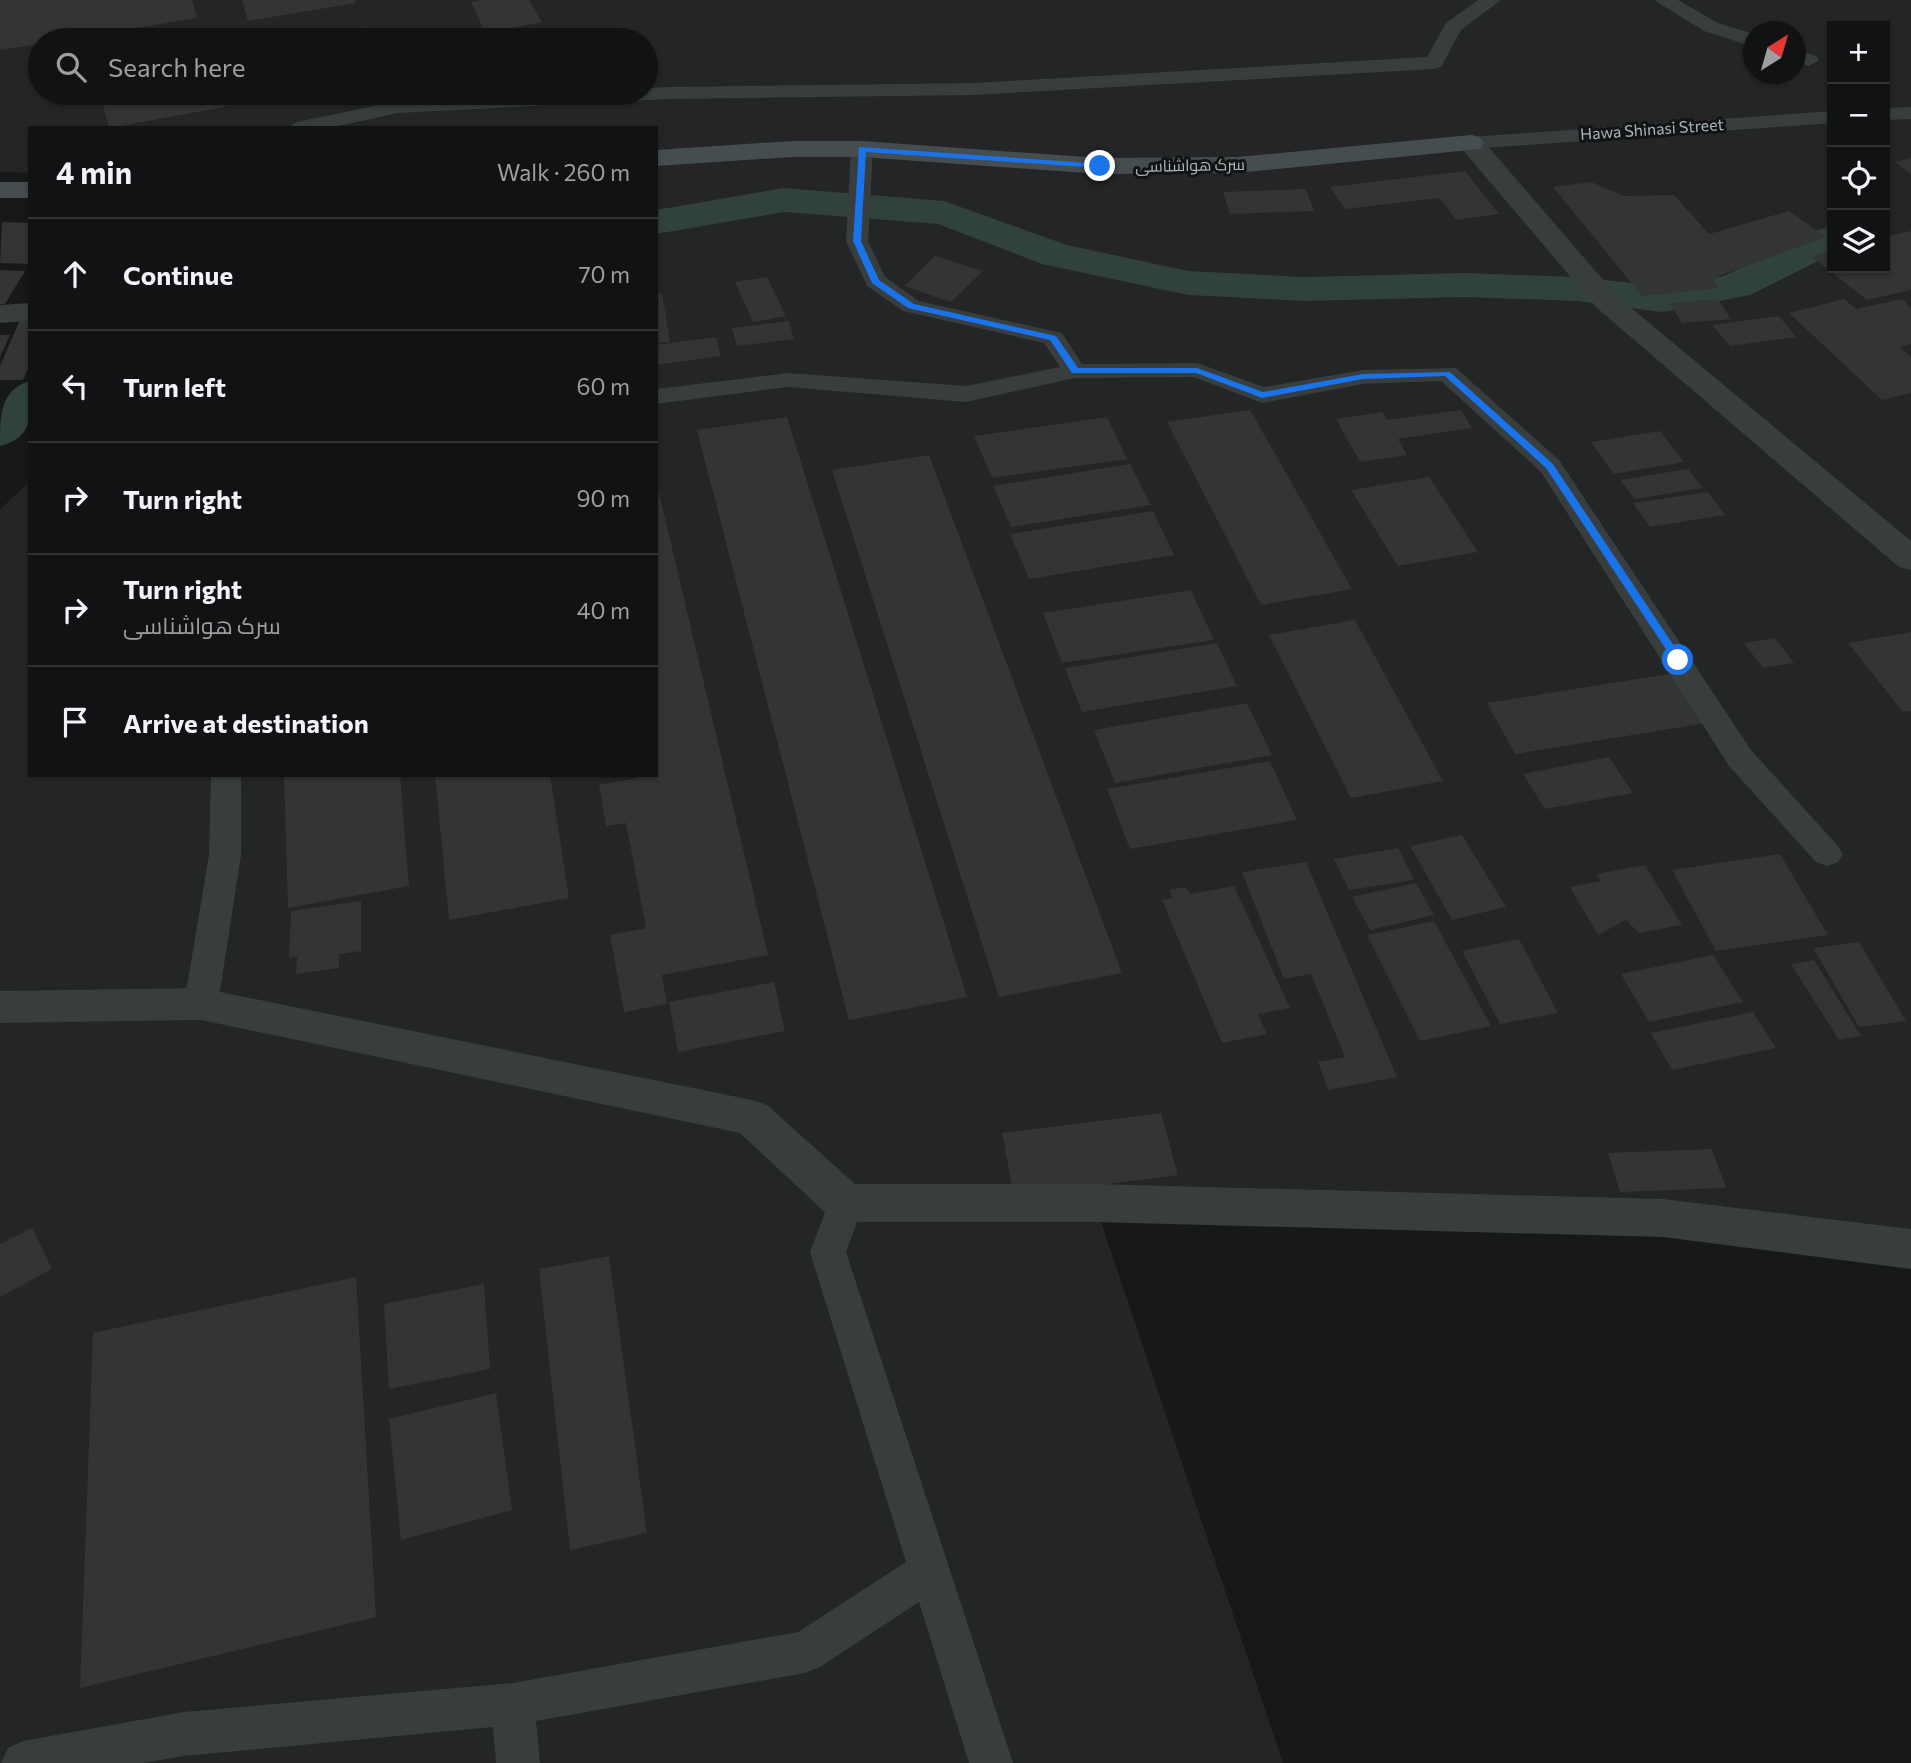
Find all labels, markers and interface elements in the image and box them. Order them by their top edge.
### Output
north arrow [1743,21,1806,84]
map controls [1827,21,1890,273]
button: + [1827,21,1890,84]
search box [28,28,658,105]
icon: search [52,48,90,86]
text: Search here [108,51,246,82]
button: − [1827,84,1890,147]
street label: Hawa Shinasi Street [1579,114,1725,143]
button: locate [1827,147,1890,210]
route end [1084,150,1115,181]
text: 4 min [56,153,132,190]
street label: سرک هواشناسی [1135,154,1245,177]
text: Walk · 260 m [497,158,630,186]
button: layers [1827,210,1890,273]
icon: ahead [56,255,94,293]
text: Continue [123,259,233,290]
text: 70 m [578,260,630,288]
icon: left [56,367,94,405]
text: Turn left [123,371,226,402]
text: 60 m [577,372,630,400]
icon: right [56,479,94,517]
text: Turn right [123,483,242,514]
text: 90 m [577,484,630,512]
text: Turn right [123,573,242,604]
icon: right [56,591,94,629]
text: 40 m [577,596,630,624]
text: سرک هواشناسی [123,611,281,639]
route start [1662,644,1693,675]
icon: arrive [56,703,94,741]
text: Arrive at destination [123,707,369,738]

